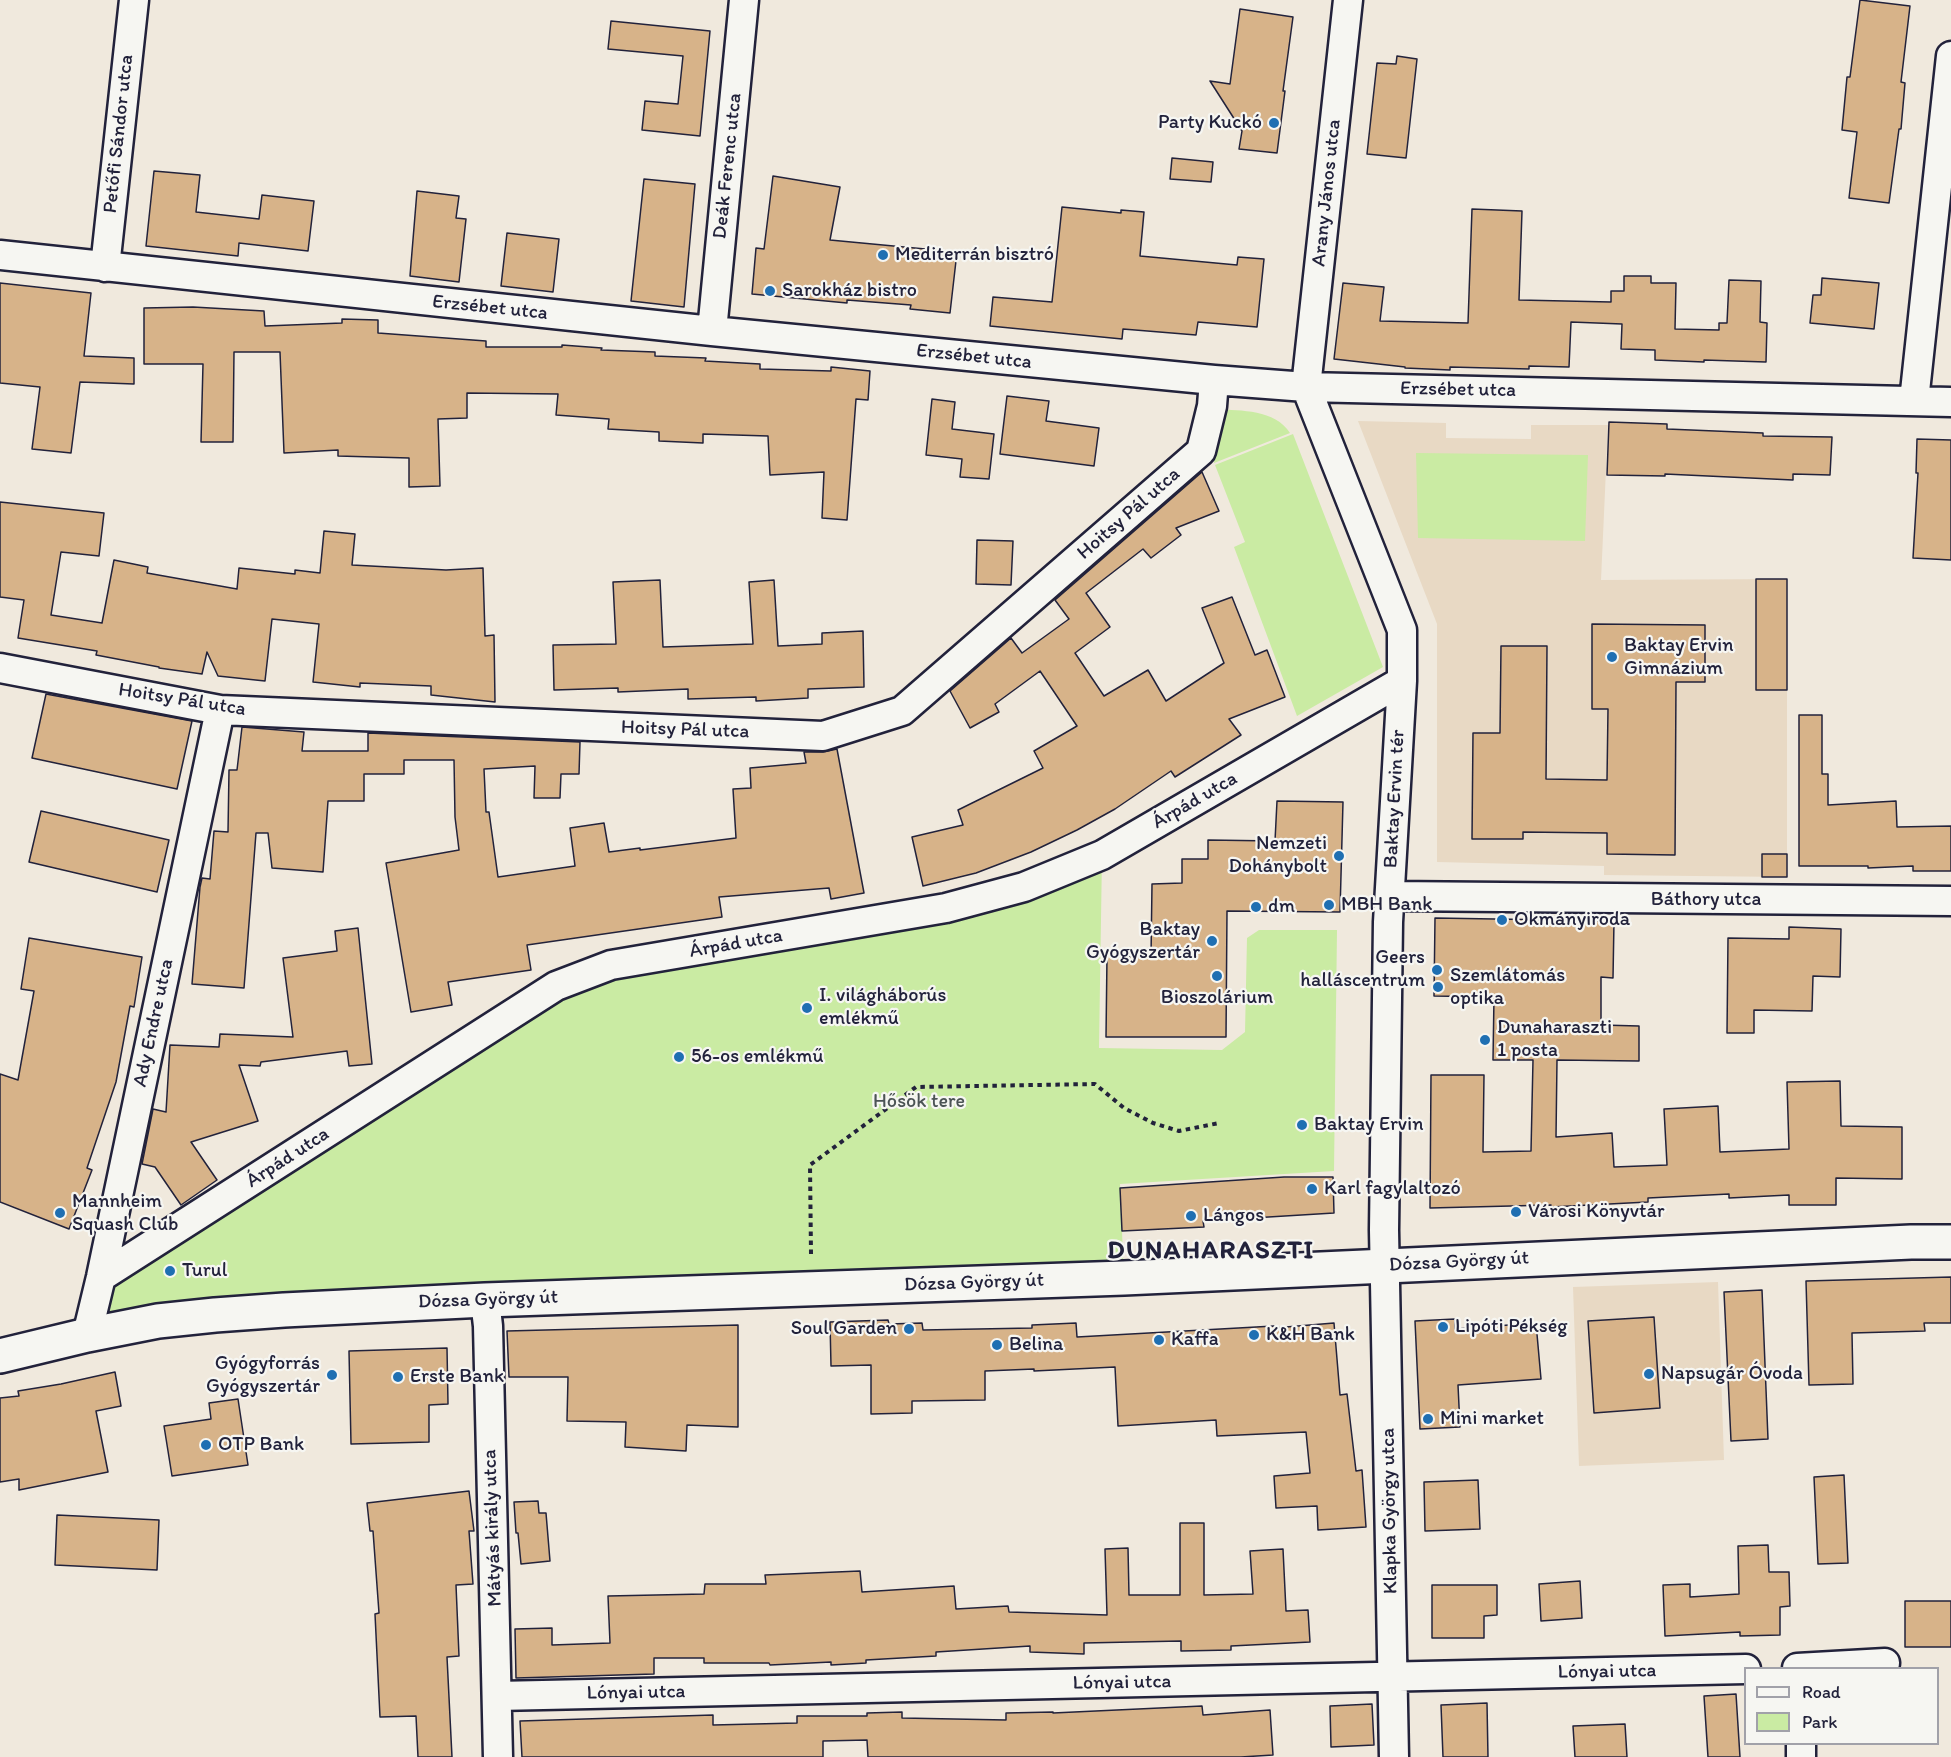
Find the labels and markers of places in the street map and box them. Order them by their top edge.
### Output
place label: Party Kuckó [1158,111,1262,135]
marker: Party Kuckó [1267,116,1281,130]
place label: Mediterrán bisztró [895,243,1054,267]
marker: Mediterrán bisztró [876,248,890,262]
place label: Sarokház bistro [782,279,917,303]
marker: Sarokház bistro [763,284,777,298]
place label: Baktay Ervin Gimnázium [1624,634,1734,681]
marker: Baktay Ervin Gimnázium [1605,650,1619,664]
place label: Nemzeti Dohánybolt [1228,832,1327,879]
marker: Nemzeti Dohánybolt [1332,849,1346,863]
place label: MBH Bank [1341,893,1433,917]
place label: dm [1268,895,1295,919]
marker: MBH Bank [1322,898,1336,912]
marker: dm [1249,900,1263,914]
place label: Okmányiroda [1514,908,1630,932]
marker: Okmányiroda [1495,913,1509,927]
place label: Baktay Gyógyszertár [1086,918,1200,965]
marker: Baktay Gyógyszertár [1205,934,1219,948]
place label: Geers halláscentrum [1300,946,1425,993]
marker: Geers halláscentrum [1430,963,1444,977]
place label: Szemlátomás optika [1450,964,1565,1011]
marker: Bioszolárium [1210,969,1224,983]
marker: Szemlátomás optika [1431,980,1445,994]
place label: I. világháborús emlékmű [819,984,946,1031]
place label: Bioszolárium [1161,986,1273,1010]
marker: I. világháborús emlékmű [800,1001,814,1015]
place label: Dunaharaszti 1 posta [1497,1016,1612,1063]
marker: Dunaharaszti 1 posta [1478,1033,1492,1047]
place label: 56-os emlékmű [691,1045,824,1069]
marker: 56-os emlékmű [672,1050,686,1064]
place label: Baktay Ervin [1314,1113,1424,1137]
marker: Baktay Ervin [1295,1118,1309,1132]
place label: Karl fagylaltozó [1324,1177,1461,1201]
marker: Karl fagylaltozó [1305,1182,1319,1196]
place label: Mannheim Squash Club [72,1190,178,1237]
place label: Városi Könyvtár [1528,1200,1664,1224]
place label: Lángos [1203,1204,1264,1228]
marker: Városi Könyvtár [1509,1205,1523,1219]
marker: Mannheim Squash Club [53,1206,67,1220]
marker: Lángos [1184,1209,1198,1223]
place label: Turul [182,1259,227,1283]
marker: Turul [163,1264,177,1278]
place label: Lipóti Pékség [1455,1315,1568,1339]
place label: Soul Garden [791,1317,897,1341]
marker: Lipóti Pékség [1436,1320,1450,1334]
marker: Soul Garden [902,1322,916,1336]
place label: K&H Bank [1266,1323,1355,1347]
place label: Kaffa [1171,1328,1219,1352]
marker: K&H Bank [1247,1328,1261,1342]
place label: Belina [1009,1333,1063,1357]
marker: Kaffa [1152,1333,1166,1347]
marker: Belina [990,1338,1004,1352]
place label: Gyógyforrás Gyógyszertár [206,1352,320,1399]
place label: Napsugár Óvoda [1661,1362,1803,1386]
place label: Erste Bank [410,1365,504,1389]
marker: Napsugár Óvoda [1642,1367,1656,1381]
marker: Gyógyforrás Gyógyszertár [325,1368,339,1382]
marker: Erste Bank [391,1370,405,1384]
place label: Mini market [1440,1407,1544,1431]
marker: Mini market [1421,1412,1435,1426]
place label: OTP Bank [218,1433,304,1457]
marker: OTP Bank [199,1438,213,1452]

